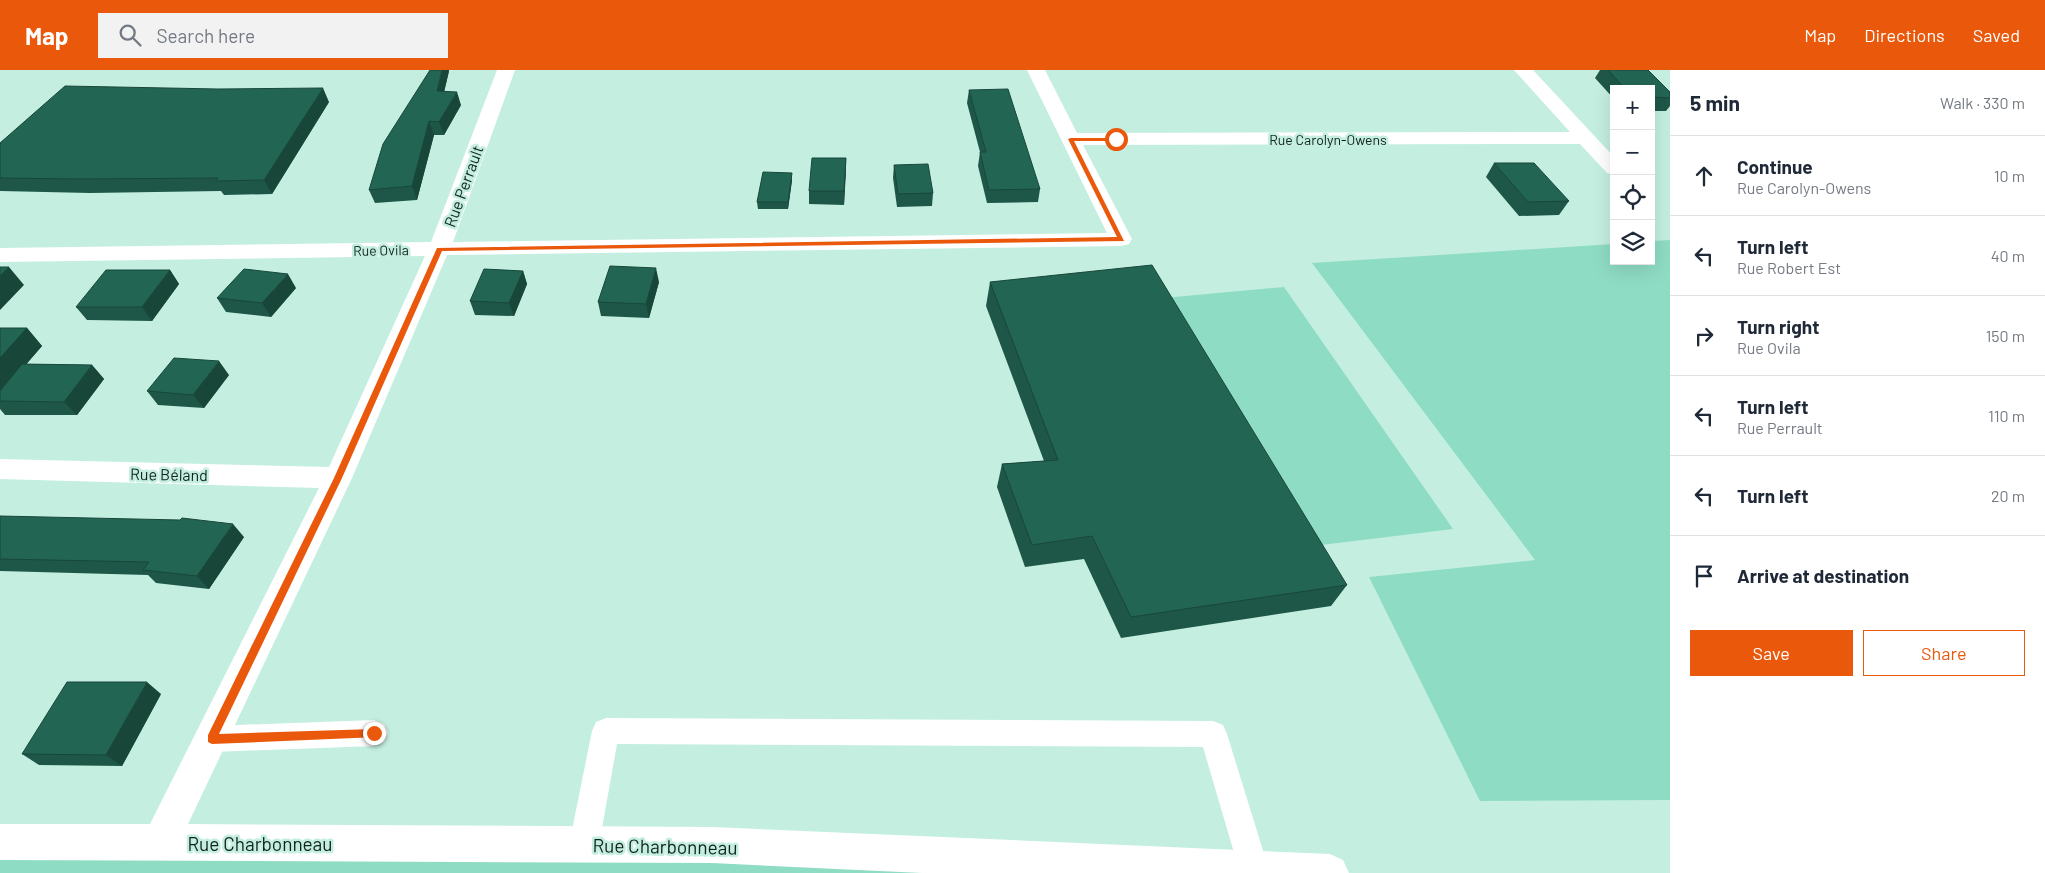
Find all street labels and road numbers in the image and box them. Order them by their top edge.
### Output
street label: Rue Carolyn-Owens [1269,131,1387,148]
street label: Rue Perrault [439,142,487,230]
street label: Rue Ovila [353,241,409,259]
street label: Rue Béland [130,464,208,484]
street label: Rue Charbonneau [187,832,333,855]
street label: Rue Charbonneau [592,833,738,859]

